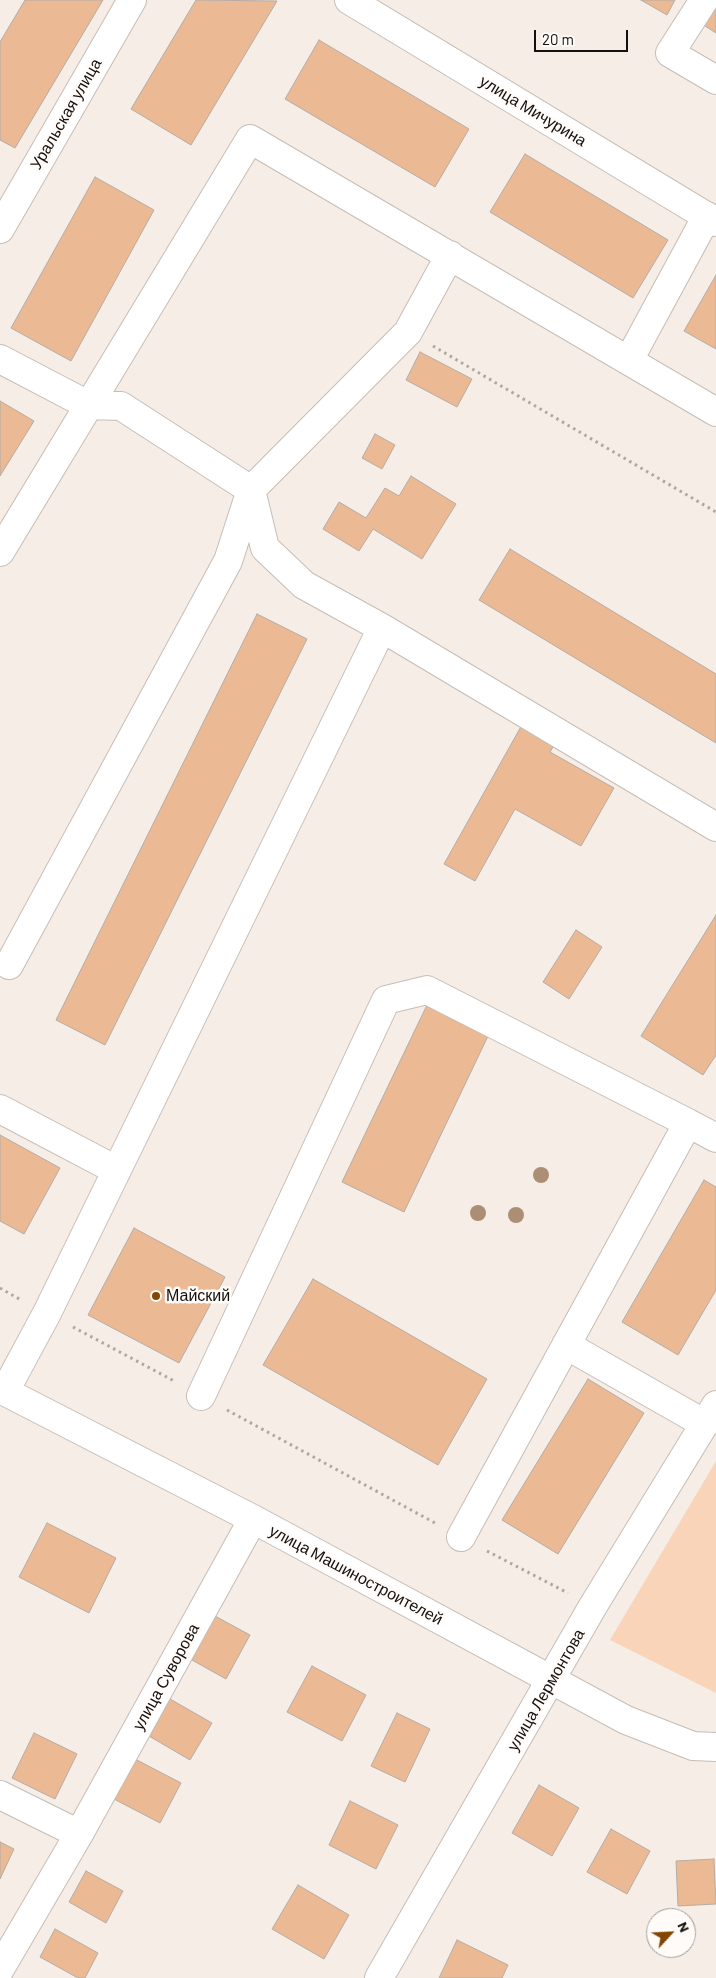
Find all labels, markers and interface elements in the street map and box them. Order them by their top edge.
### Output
scale bar [536,20,630,52]
text: 20 m [542,30,574,48]
street label: Уральская улица [26,55,106,173]
street label: улица Мичурина [476,72,590,150]
place label: Майский [166,1286,230,1306]
marker: Майский [150,1290,162,1302]
street label: улица Машиностроителей [266,1521,446,1629]
street label: улица Суворова [129,1620,203,1734]
street label: улица Лермонтова [503,1626,589,1754]
north arrow [646,1908,696,1958]
text: N [674,1919,694,1935]

